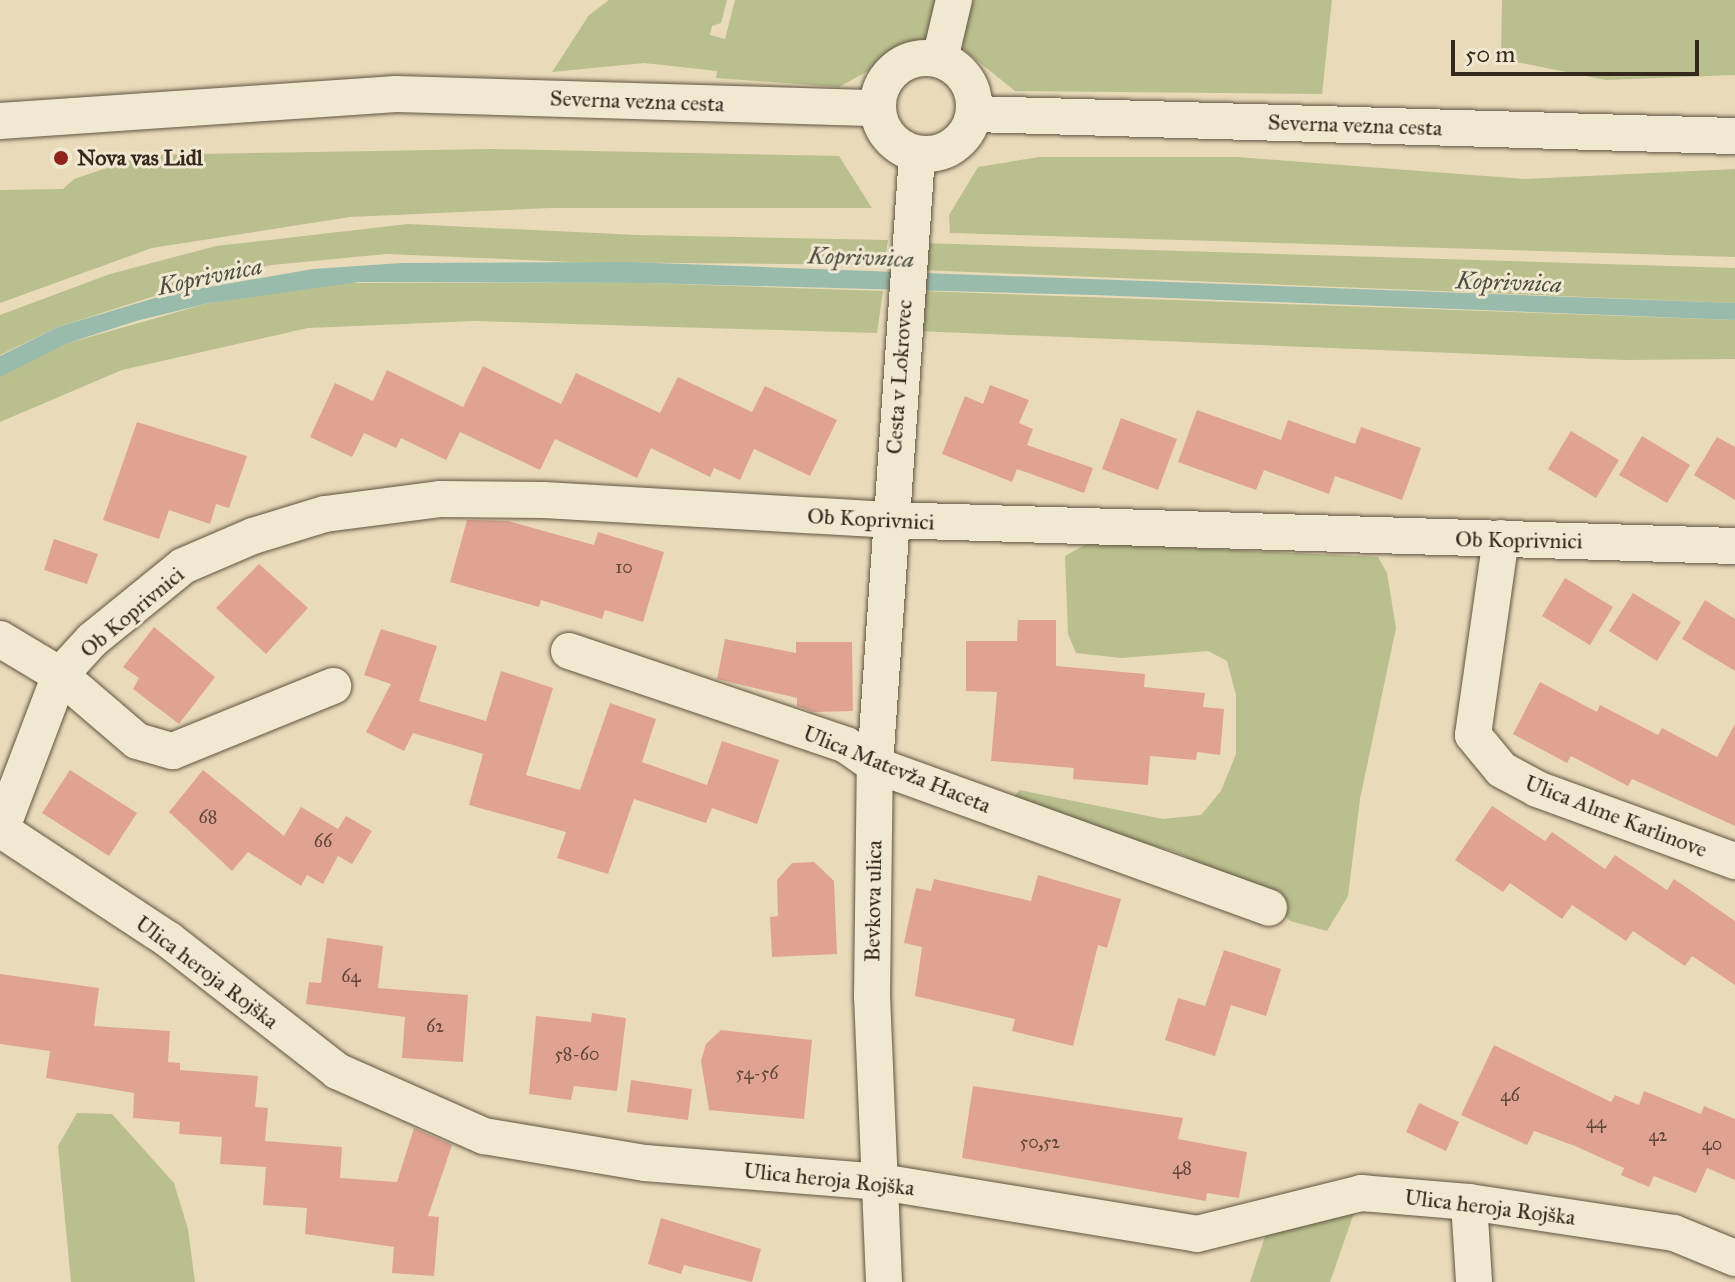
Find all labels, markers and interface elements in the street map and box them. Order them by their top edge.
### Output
scale bar [1455,24,1703,74]
text: 50 m [1465,39,1515,69]
street label: Severna vezna cesta [549,85,725,117]
street label: Severna vezna cesta [1267,109,1443,141]
place label: Nova vas Lidl [77,145,203,171]
marker: Nova vas Lidl [52,149,70,167]
water label: Koprivnica [807,242,915,274]
water label: Koprivnica [155,252,265,302]
water label: Koprivnica [1455,267,1563,299]
street label: Cesta v Lokrovec [880,299,918,455]
street label: Ob Koprivnici [807,502,935,536]
street label: Ob Koprivnici [1455,526,1583,554]
house number: 10 [615,556,633,578]
street label: Ob Koprivnici [75,561,189,663]
street label: Ulica Matevža Haceta [799,719,995,819]
street label: Ulica Alme Karlinove [1521,769,1711,863]
house number: 68 [199,806,217,828]
house number: 66 [314,830,332,852]
street label: Bevkova ulica [859,840,887,962]
street label: Ulica heroja Rojška [130,910,284,1034]
house number: 64 [341,965,361,987]
house number: 62 [426,1015,444,1037]
house number: 58-60 [554,1043,600,1065]
house number: 54-56 [736,1062,778,1084]
house number: 46 [1500,1084,1520,1106]
house number: 44 [1586,1111,1606,1133]
house number: 42 [1649,1124,1667,1146]
house number: 50,52 [1020,1131,1060,1153]
house number: 40 [1702,1133,1722,1155]
street label: Ulica heroja Rojška [742,1157,916,1201]
house number: 48 [1172,1157,1192,1179]
street label: Ulica heroja Rojška [1403,1183,1577,1231]

